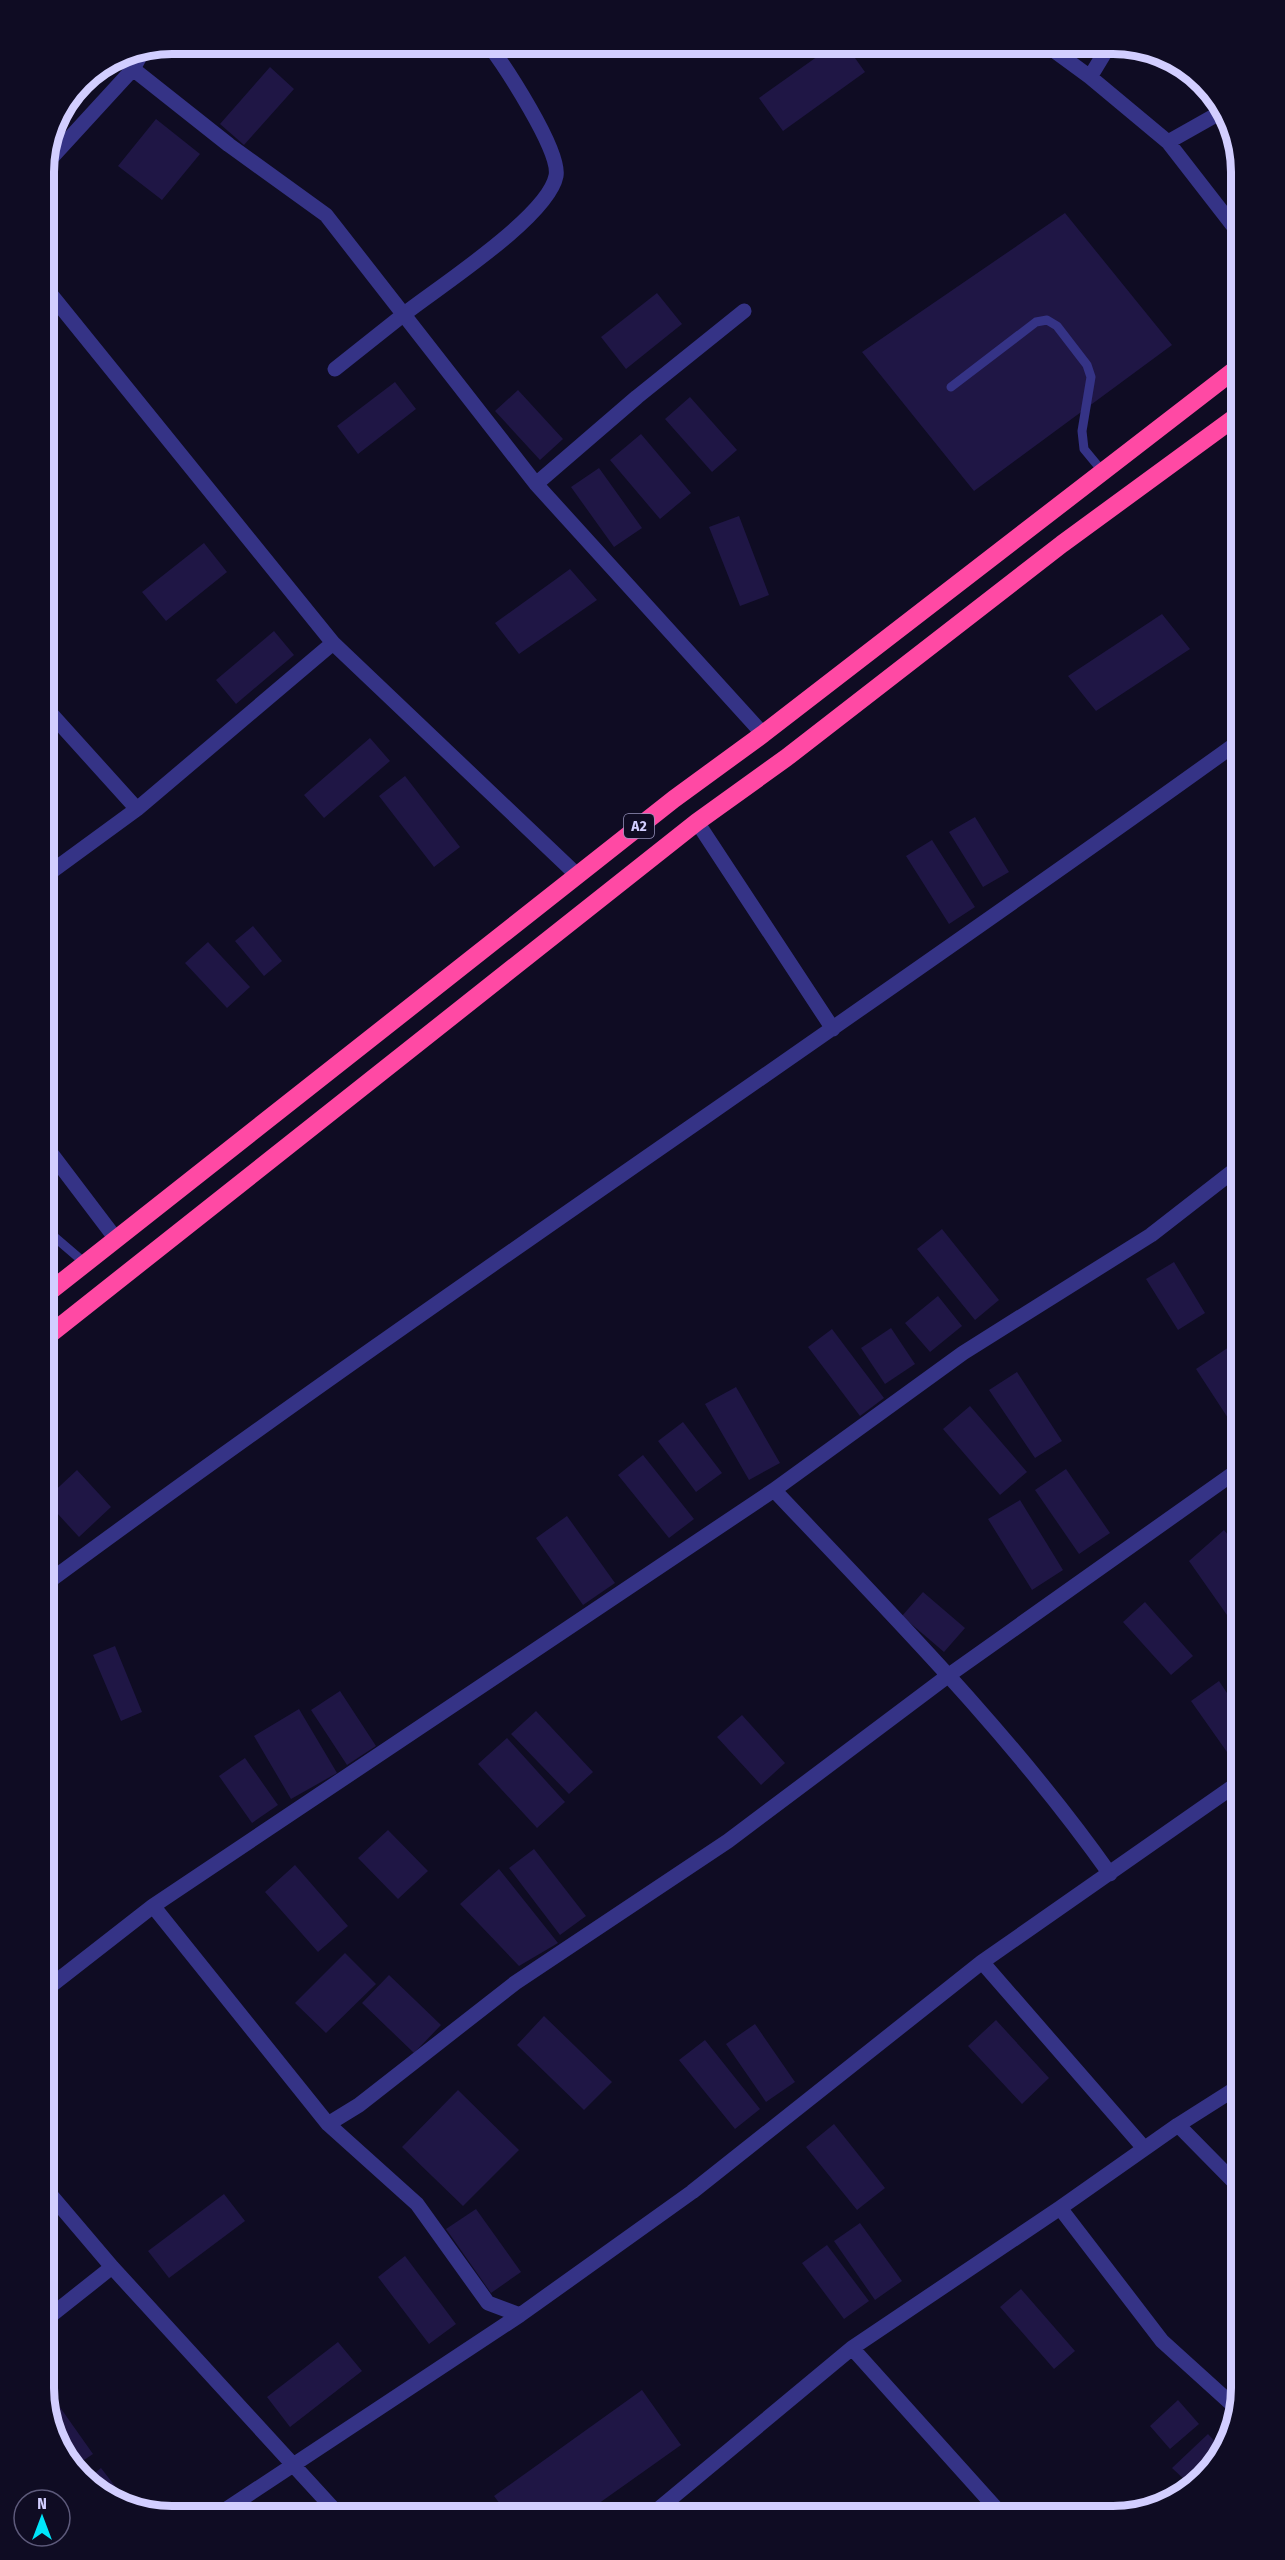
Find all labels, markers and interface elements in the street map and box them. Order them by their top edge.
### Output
road number: A2 [624,814,654,838]
north arrow [12,2488,72,2548]
text: N [37,2494,47,2513]

